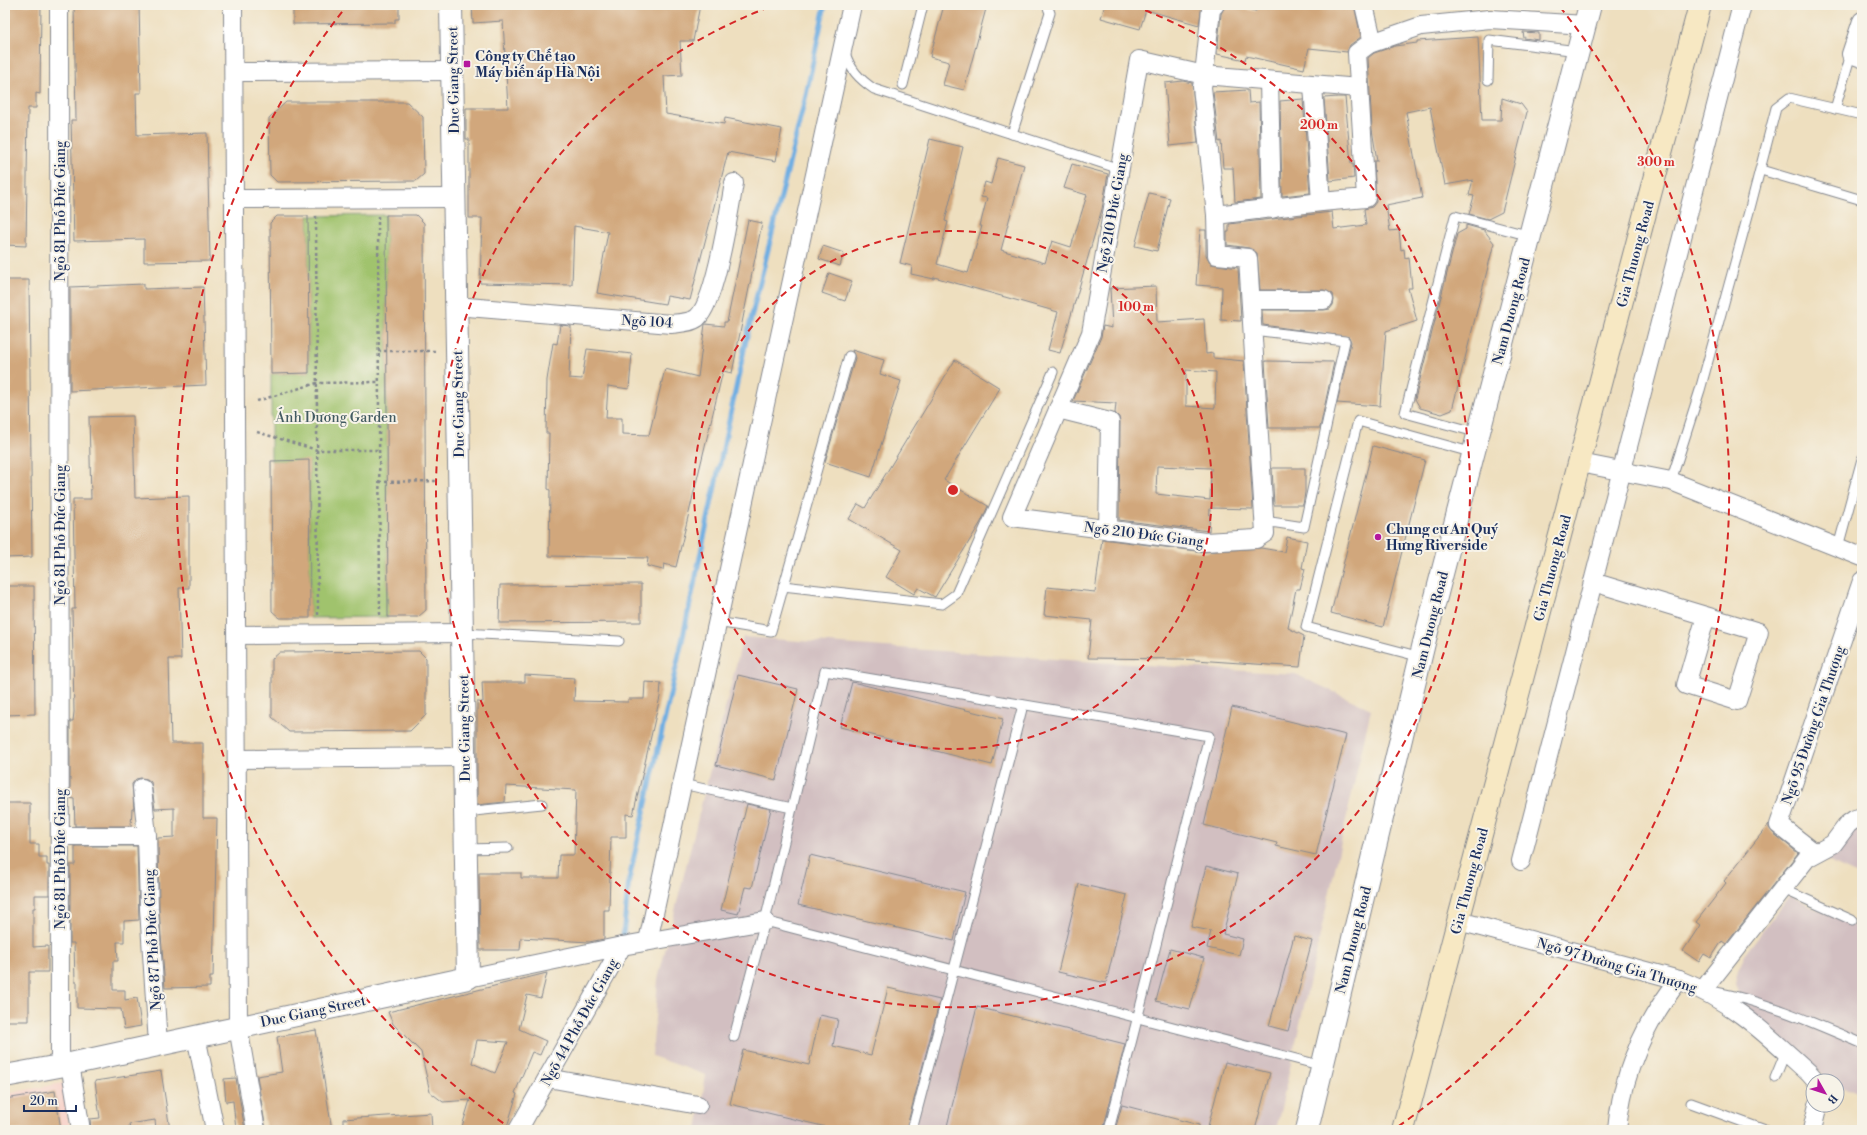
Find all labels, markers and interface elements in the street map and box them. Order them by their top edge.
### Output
street label: Duc Giang Street [444,26,464,134]
place label: Công ty Chế tạo Máy biến áp Hà Nội [475,48,601,82]
marker: Công ty Chế tạo Máy biến áp Hà Nội [462,59,472,69]
text: 200 m [1300,118,1338,133]
street label: Ngõ 81 Phố Đức Giang [52,140,70,281]
street label: Ngõ 210 Đức Giang [1094,151,1132,274]
text: 300 m [1637,155,1675,170]
street label: Gia Thuong Road [1613,199,1659,310]
street label: Nam Duong Road [1489,256,1535,367]
text: 100 m [1118,300,1154,315]
street label: Ngõ 104 [621,312,673,332]
street label: Duc Giang Street [449,350,469,458]
park label: Ánh Dương Garden [274,407,397,427]
street label: Ngõ 81 Phố Đức Giang [52,464,70,605]
centre of rings [946,483,960,497]
street label: Gia Thuong Road [1530,513,1576,624]
street label: Ngõ 210 Đức Giang [1083,519,1206,551]
place label: Chung cư An Quý Hưng Riverside [1386,521,1499,555]
marker: Chung cư An Quý Hưng Riverside [1373,532,1383,542]
street label: Nam Duong Road [1409,570,1453,681]
street label: Ngõ 95 Đường Gia Thượng [1778,643,1850,807]
street label: Duc Giang Street [455,674,475,782]
street label: Ngõ 81 Phố Đức Giang [52,788,70,929]
street label: Gia Thuong Road [1447,826,1493,937]
street label: Ngõ 87 Phố Đức Giang [140,868,166,1011]
street label: Nam Duong Road [1332,885,1376,996]
street label: Ngõ 97 Đường Gia Thượng [1534,934,1700,998]
street label: Ngõ 44 Phố Đức Giang [537,955,623,1090]
street label: Duc Giang Street [259,992,368,1032]
north arrow [1805,1073,1845,1113]
scale bar [24,1087,76,1113]
text: B [1824,1091,1840,1106]
text: 20 m [30,1094,58,1109]

